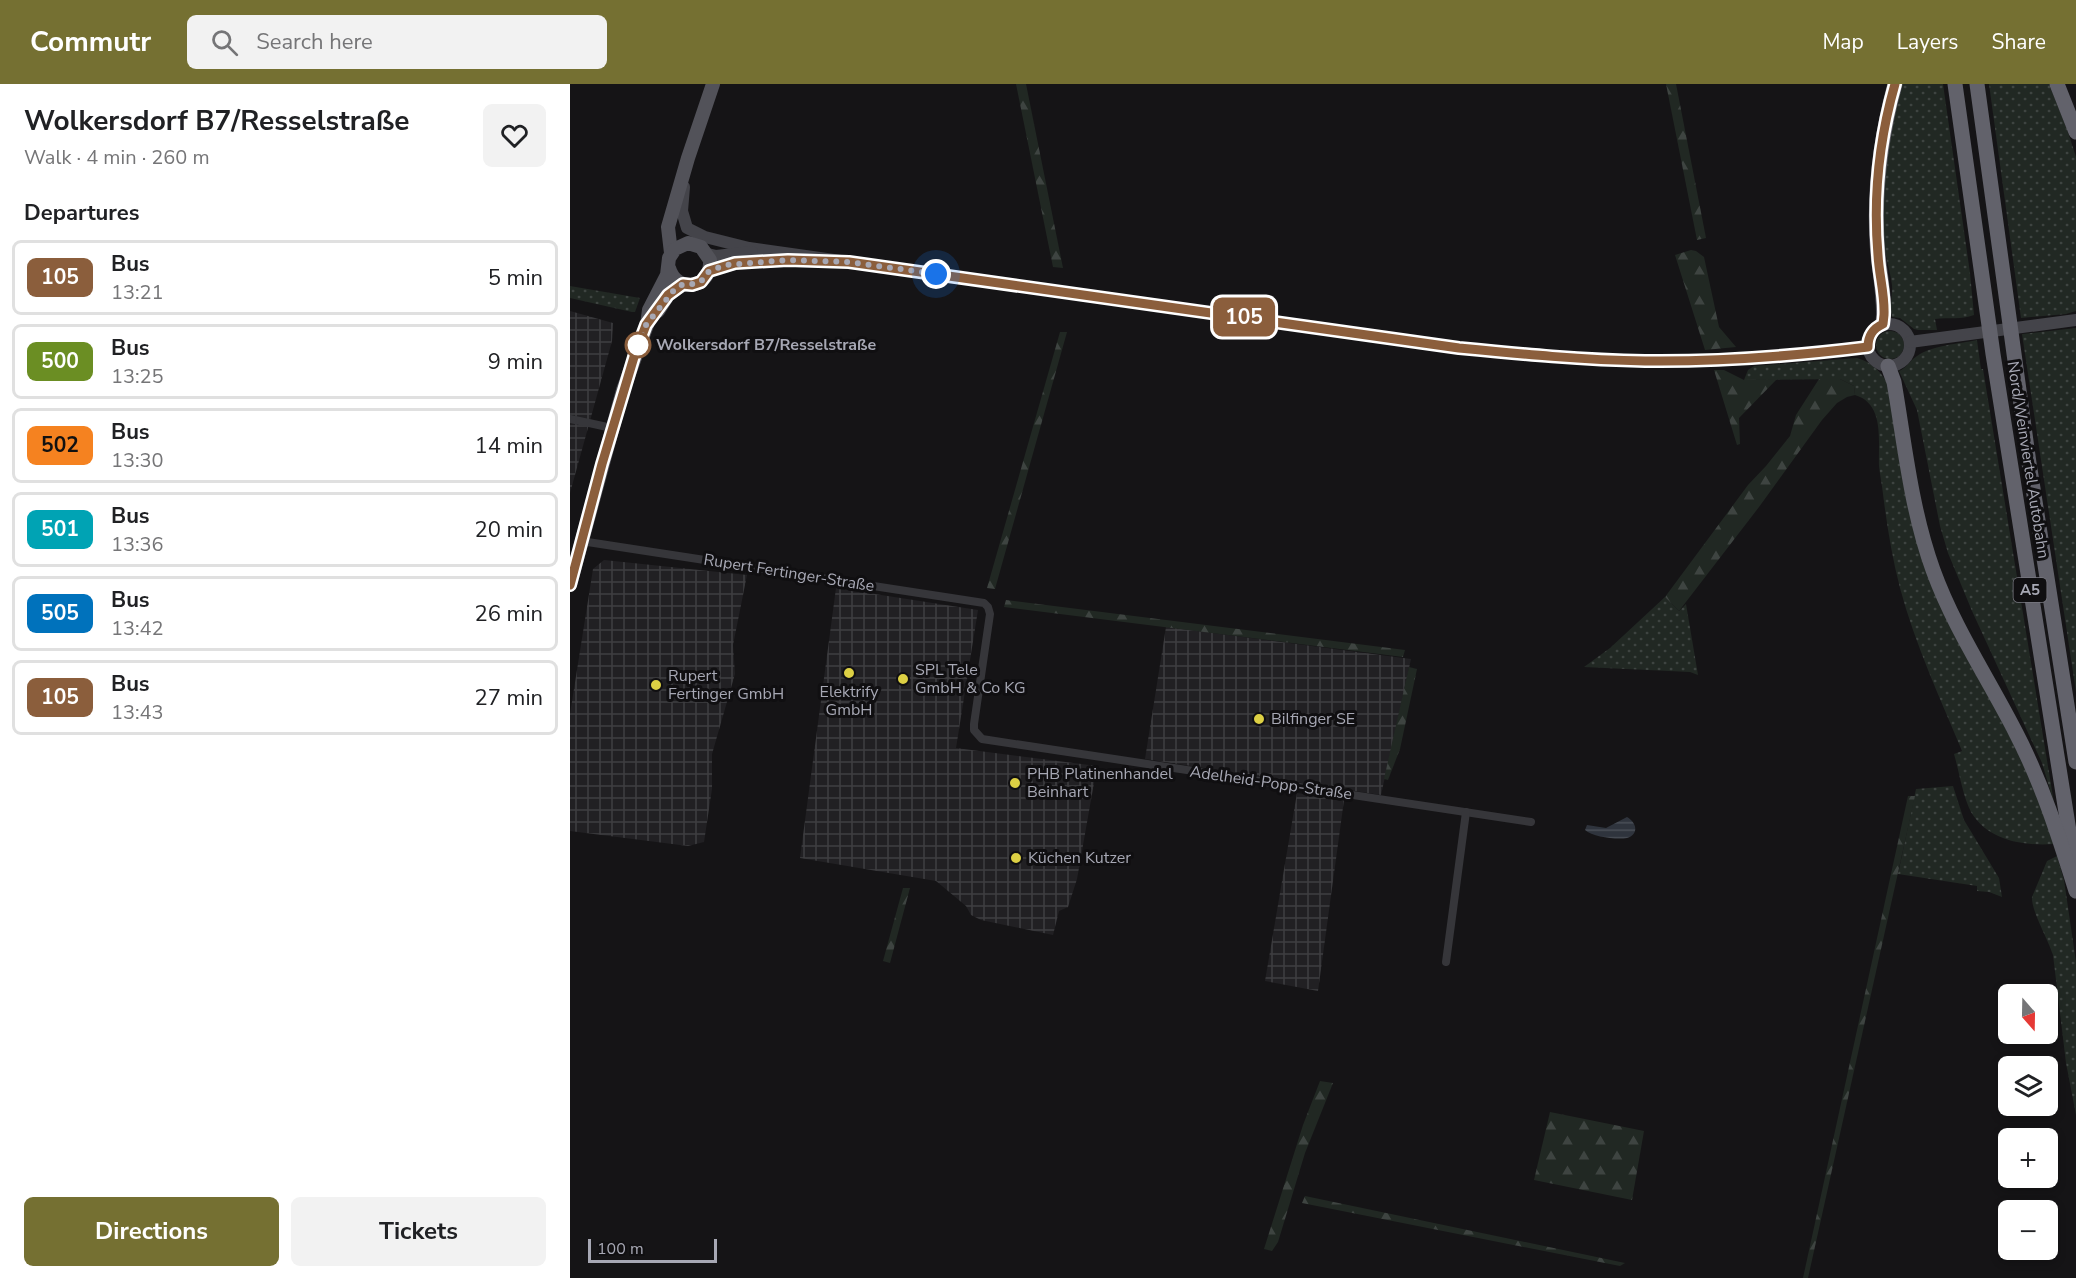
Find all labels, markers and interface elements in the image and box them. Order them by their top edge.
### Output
search box [187,15,607,69]
text: Commutr [30,23,151,61]
icon: search [208,26,241,59]
text: Search here [256,27,373,57]
text: Map [1822,28,1864,56]
text: Layers [1897,28,1958,56]
text: Share [1991,28,2046,56]
text: Wolkersdorf B7/Resselstraße [24,102,409,140]
button: heart [483,104,546,167]
text: Walk · 4 min · 260 m [24,144,210,171]
text: Departures [24,198,139,228]
text: Bus [111,249,150,279]
your location [921,259,951,289]
text: 105 [41,263,79,291]
text: 5 min [488,263,543,293]
text: 13:21 [111,279,164,306]
line badge: 105 [1210,298,1278,336]
text: 105 [1225,303,1263,331]
marker: Wolkersdorf B7/Resselstraße [625,332,651,358]
text: Bus [111,333,150,363]
place label: Wolkersdorf B7/Resselstraße [656,334,877,356]
text: 500 [41,347,79,375]
text: 9 min [488,347,543,377]
street label: Nord/Weinviertel Autobahn [2002,360,2054,560]
text: 13:25 [111,363,164,390]
text: Bus [111,417,150,447]
text: 502 [41,431,79,459]
text: 14 min [475,431,543,461]
text: 13:30 [111,447,164,474]
text: Bus [111,501,150,531]
text: 501 [41,515,79,543]
text: 20 min [475,515,543,545]
text: 13:36 [111,531,164,558]
street label: Rupert Fertinger-Straße [702,549,876,597]
road number: A5 [2014,578,2046,602]
text: Bus [111,585,150,615]
text: 505 [41,599,79,627]
text: 26 min [475,599,543,629]
text: 13:42 [111,615,164,642]
place label: SPL Tele GmbH & Co KG [915,659,1026,699]
place label: Rupert Fertinger GmbH [668,665,784,705]
marker: Elektrify GmbH [842,666,856,680]
text: Bus [111,669,150,699]
marker: SPL Tele GmbH & Co KG [896,672,910,686]
marker: Rupert Fertinger GmbH [649,678,663,692]
place label: Elektrify GmbH [820,681,879,721]
text: 105 [41,683,79,711]
text: 27 min [475,683,543,713]
text: 13:43 [111,699,164,726]
place label: Bilfinger SE [1271,708,1355,730]
marker: Bilfinger SE [1252,712,1266,726]
street label: Adelheid-Popp-Straße [1189,761,1353,805]
place label: PHB Platinenhandel Beinhart [1027,763,1173,803]
marker: PHB Platinenhandel Beinhart [1008,776,1022,790]
place label: Küchen Kutzer [1028,847,1131,869]
marker: Küchen Kutzer [1009,851,1023,865]
north arrow [1998,984,2058,1044]
map controls [1998,984,2058,1260]
button: layers [1998,1056,2058,1116]
button: + [1998,1128,2058,1188]
button: Directions [24,1197,279,1266]
button: Tickets [291,1197,546,1266]
button: − [1998,1200,2058,1260]
scale bar [588,1236,717,1264]
text: 100 m [597,1238,644,1260]

